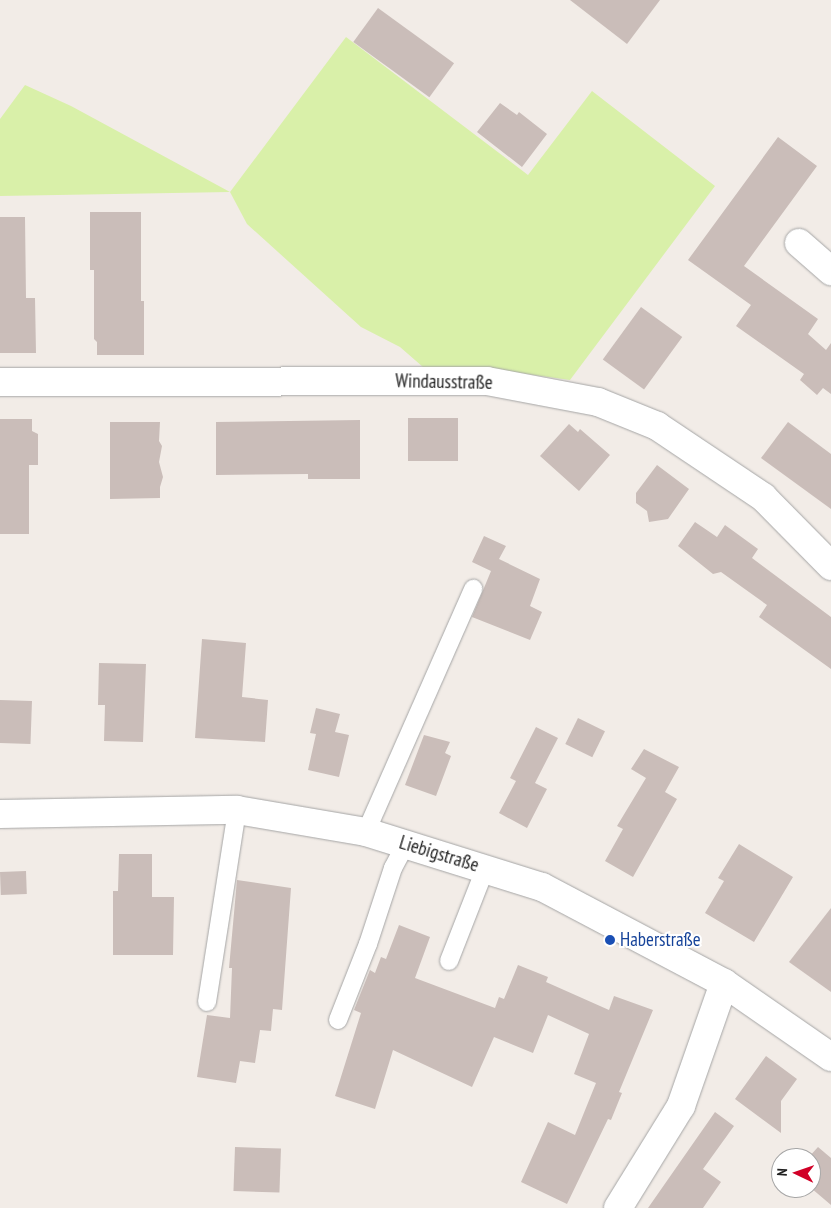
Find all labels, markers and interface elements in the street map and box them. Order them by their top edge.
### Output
street label: Windausstraße [395,370,493,394]
street label: Liebigstraße [396,831,482,877]
place label: Haberstraße [620,929,701,951]
marker: Haberstraße [604,934,616,946]
north arrow [771,1148,821,1198]
text: N [773,1168,791,1177]

